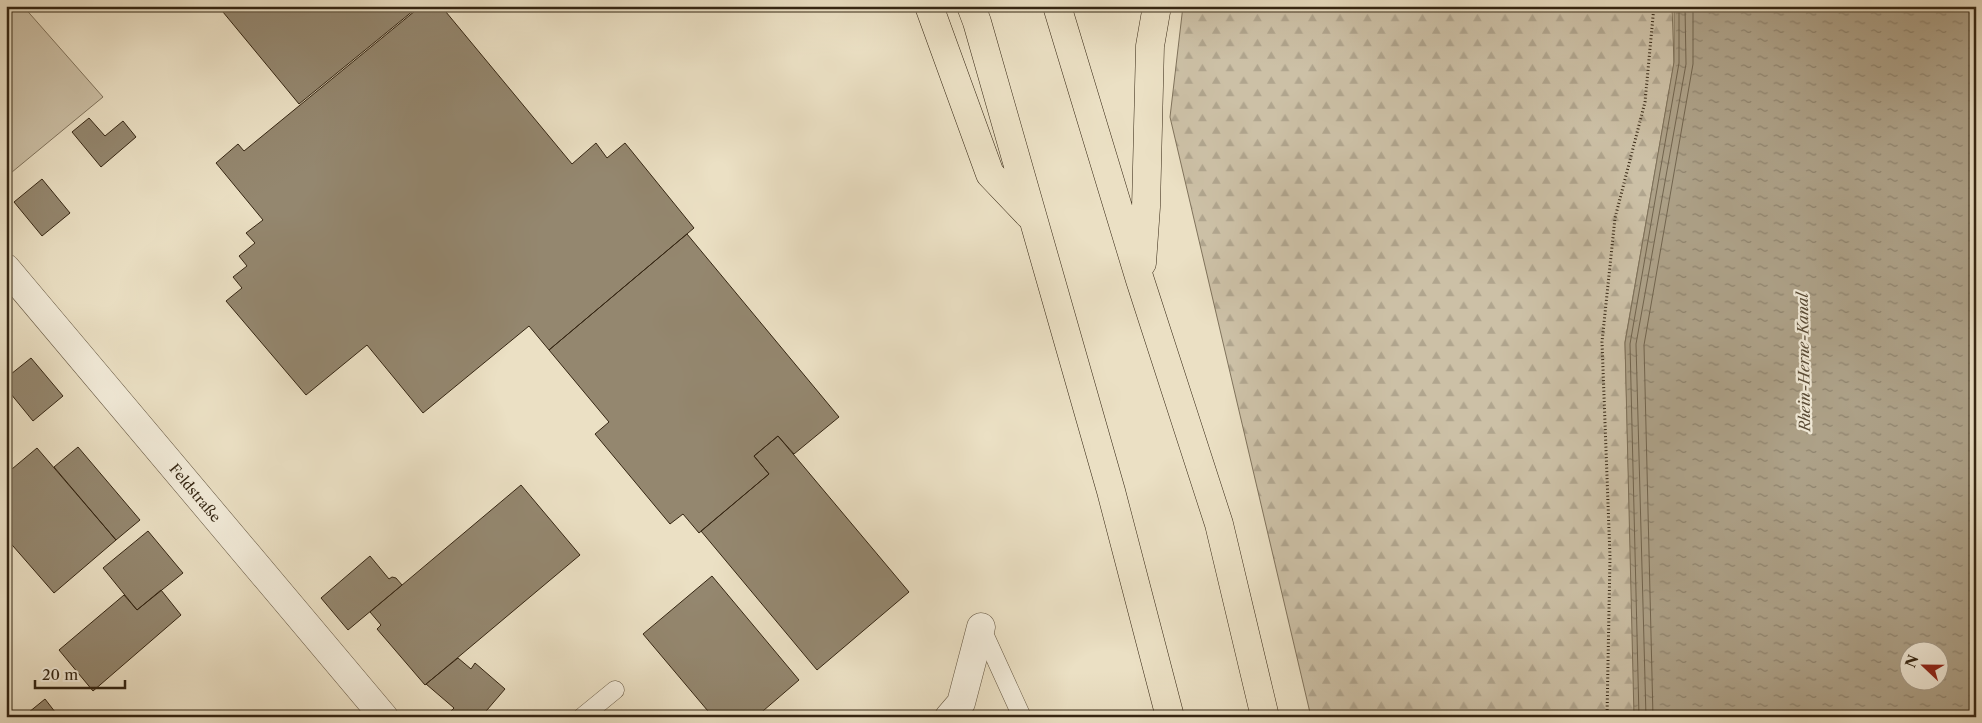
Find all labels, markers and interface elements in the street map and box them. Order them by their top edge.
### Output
water label: Rhein-Herne-Kanal [1793,290,1814,433]
street label: Feldstraße [165,460,225,526]
north arrow [1900,640,1950,690]
text: N [1901,652,1923,670]
scale bar [35,658,125,690]
text: 20 m [42,665,78,684]

